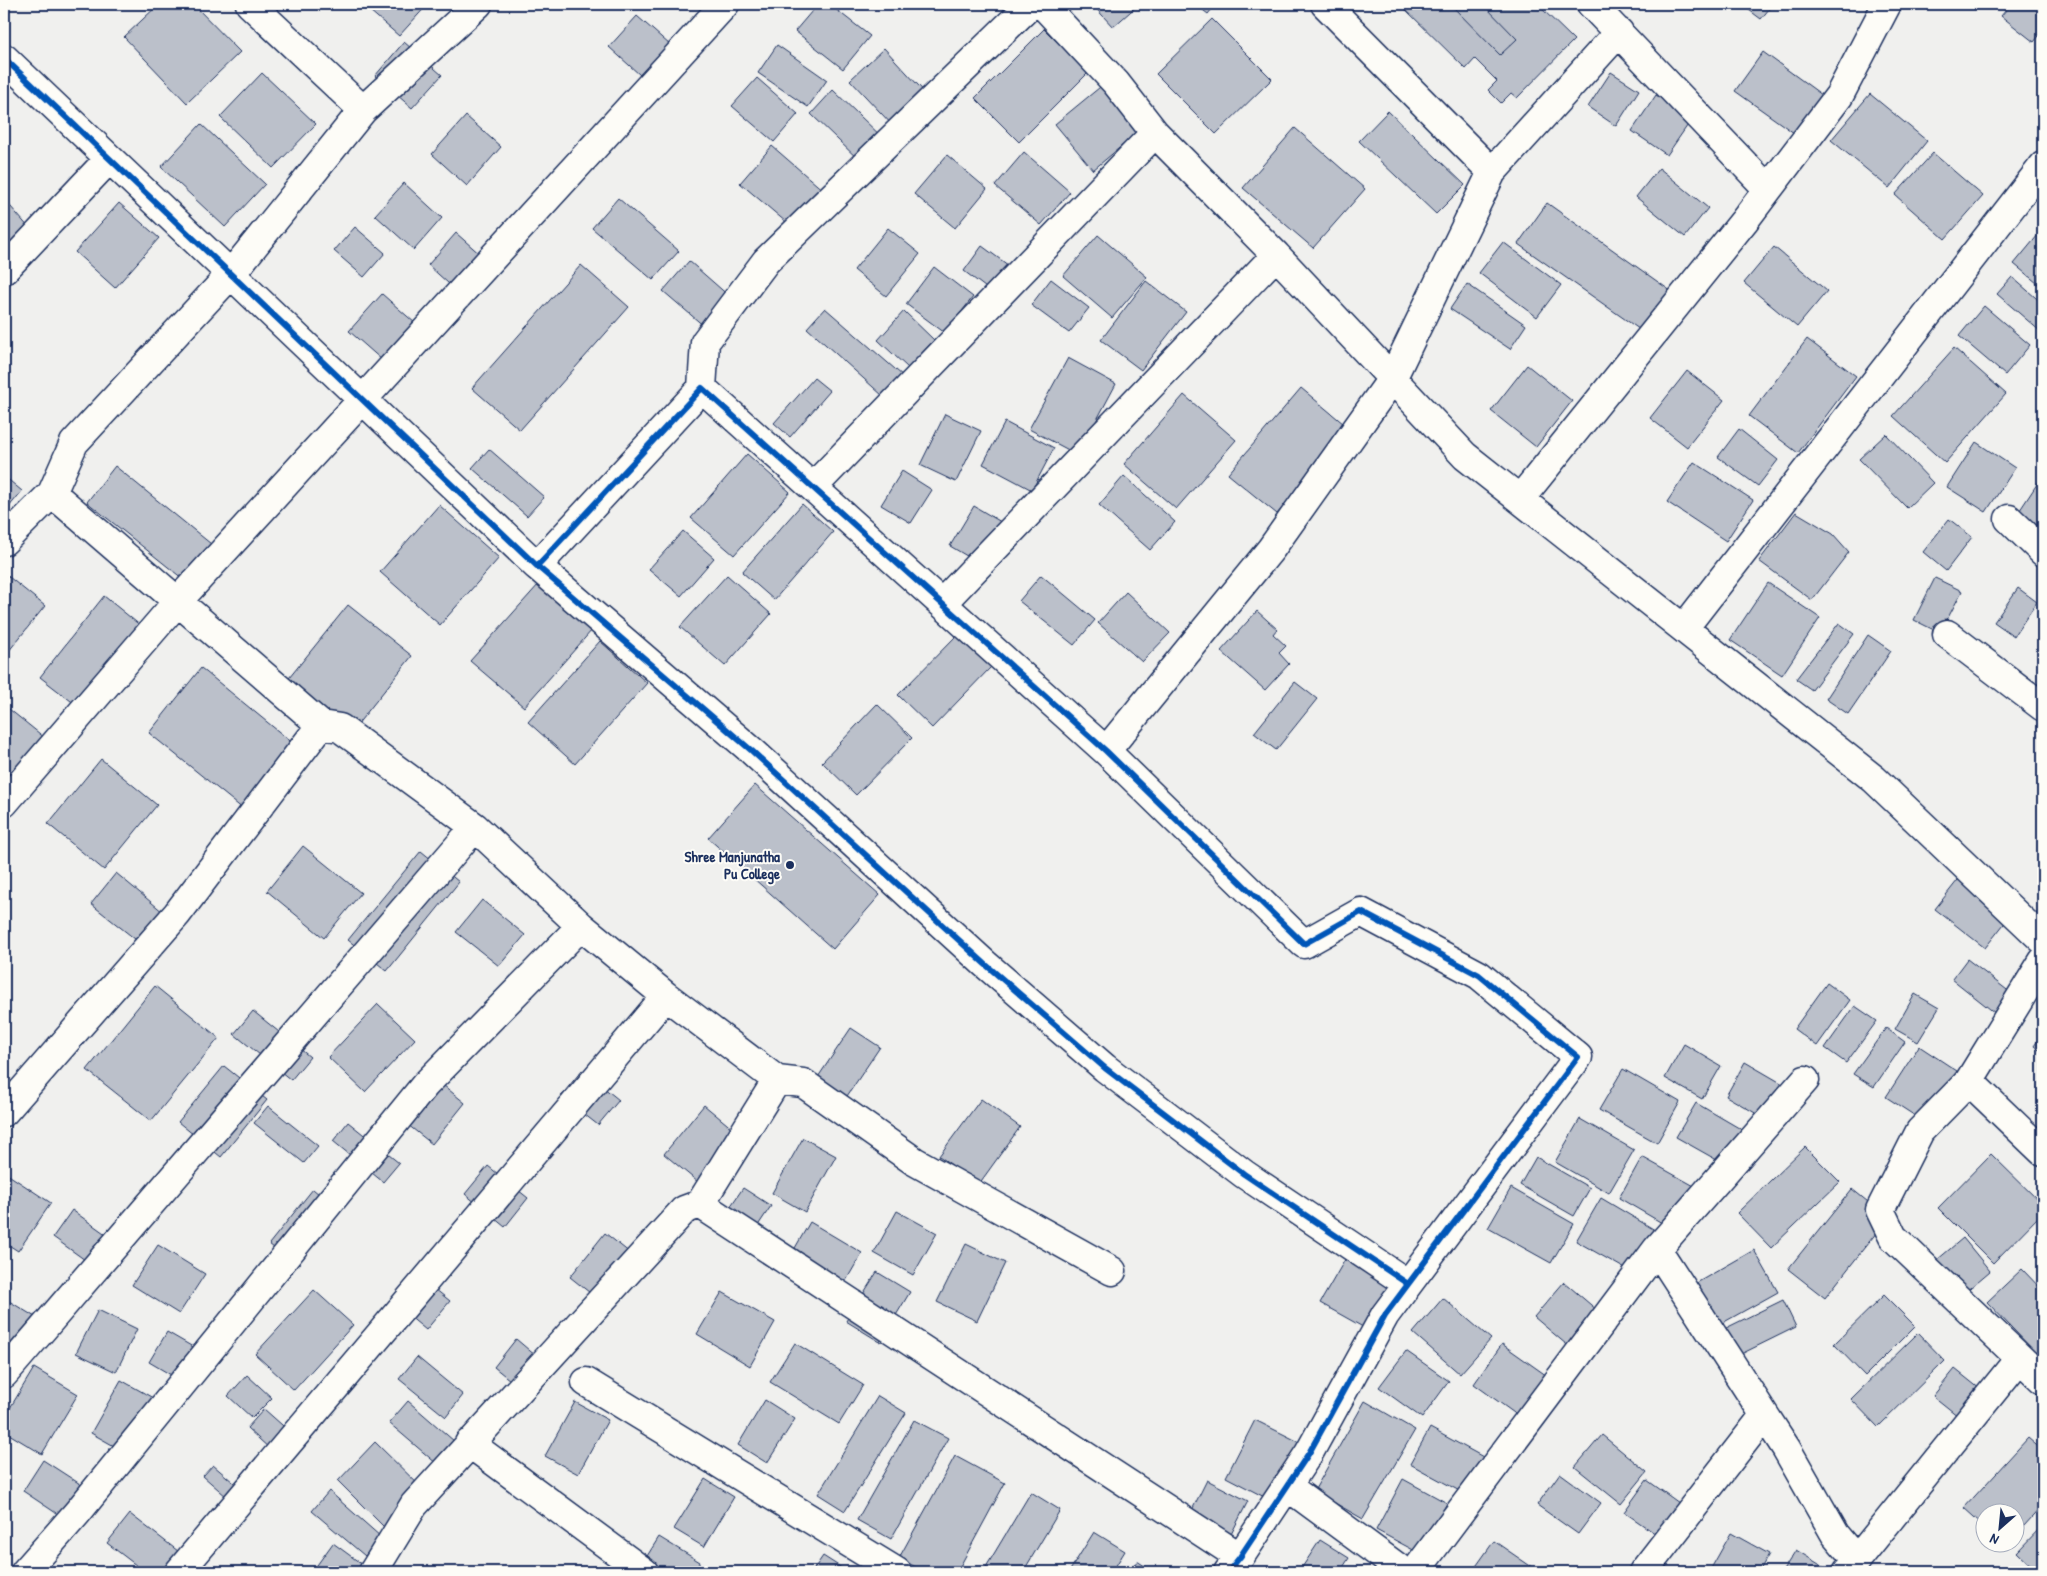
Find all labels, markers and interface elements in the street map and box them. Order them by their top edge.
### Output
place label: Shree Manjunatha Pu College [685,846,780,885]
marker: Shree Manjunatha Pu College [784,859,796,871]
north arrow [1974,1504,2024,1554]
text: N [1986,1530,2002,1550]

